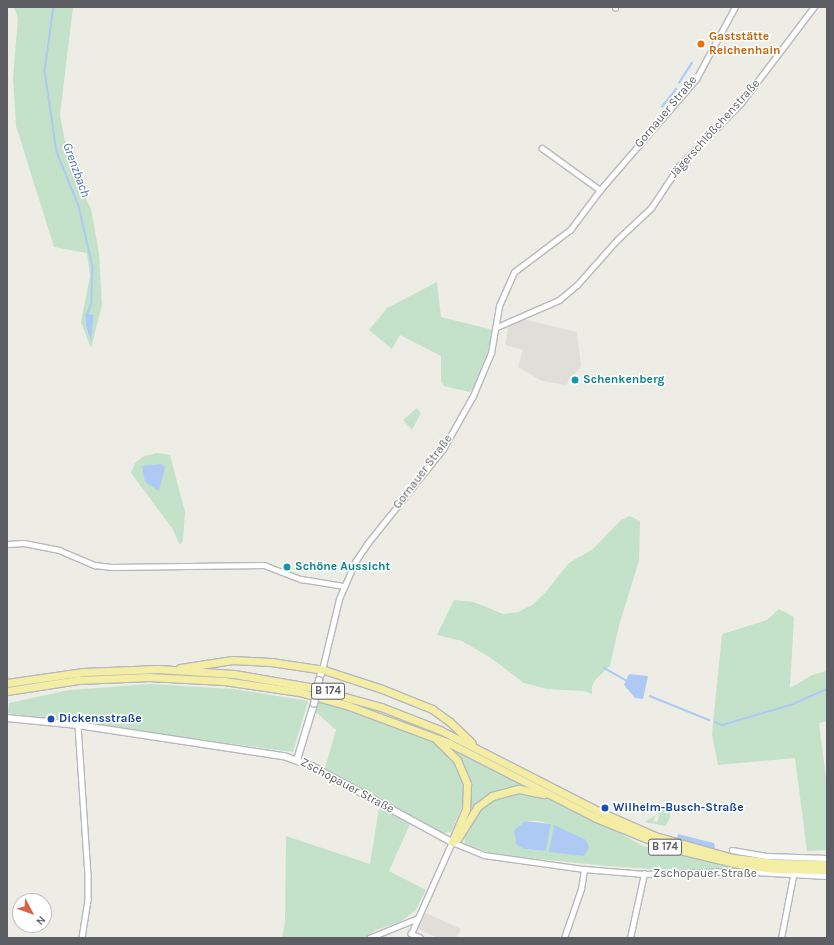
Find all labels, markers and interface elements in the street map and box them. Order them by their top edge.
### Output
place label: Gaststätte Reichenhain [709,30,781,58]
marker: Gaststätte Reichenhain [696,39,706,49]
street label: Gornauer Straße [632,73,700,151]
street label: Jägerschlößchenstraße [667,77,763,181]
water label: Grenzbach [59,140,93,200]
place label: Schenkenberg [583,373,665,387]
marker: Schenkenberg [570,375,580,385]
street label: Gornauer Straße [390,432,456,512]
place label: Schöne Aussicht [295,560,390,574]
marker: Schöne Aussicht [282,562,292,572]
road number: B 174 [311,682,345,700]
place label: Dickensstraße [59,712,142,726]
marker: Dickensstraße [46,714,56,724]
street label: Zschopauer Straße [298,755,396,817]
place label: Wilhelm-Busch-Straße [613,801,744,815]
marker: Wilhelm-Busch-Straße [600,803,610,813]
road number: B 174 [648,838,682,856]
street label: Zschopauer Straße [653,867,757,881]
north arrow [12,893,52,933]
text: N [33,913,48,928]

